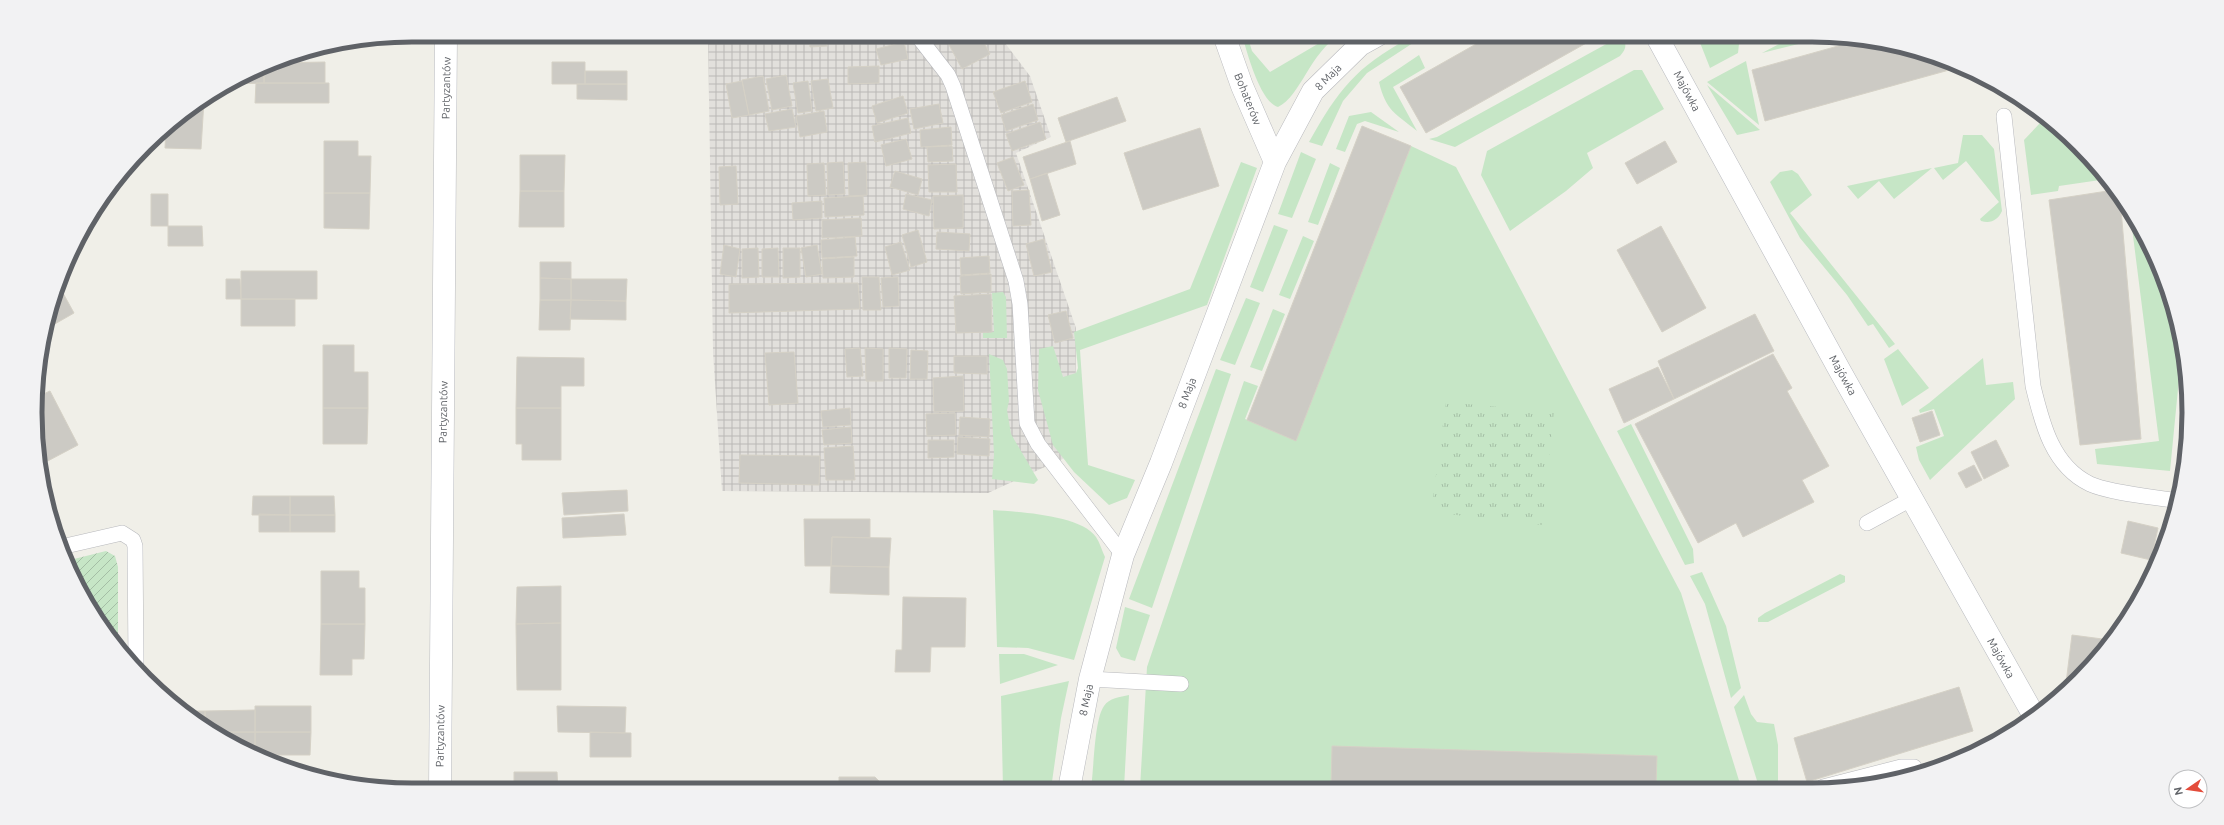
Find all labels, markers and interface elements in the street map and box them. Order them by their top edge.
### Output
street label: Partyzantów [439,56,453,119]
street label: 8 Maja [1312,61,1344,93]
street label: Majówka [1671,69,1703,113]
street label: Bohaterów [1232,71,1264,127]
street label: Majówka [1827,353,1859,397]
street label: 8 Maja [1176,376,1198,410]
street label: Partyzantów [436,380,450,443]
street label: Majówka [1985,636,2017,680]
street label: 8 Maja [1077,683,1095,717]
street label: Partyzantów [433,704,447,767]
north arrow [2168,769,2208,809]
text: N [2171,786,2185,797]

